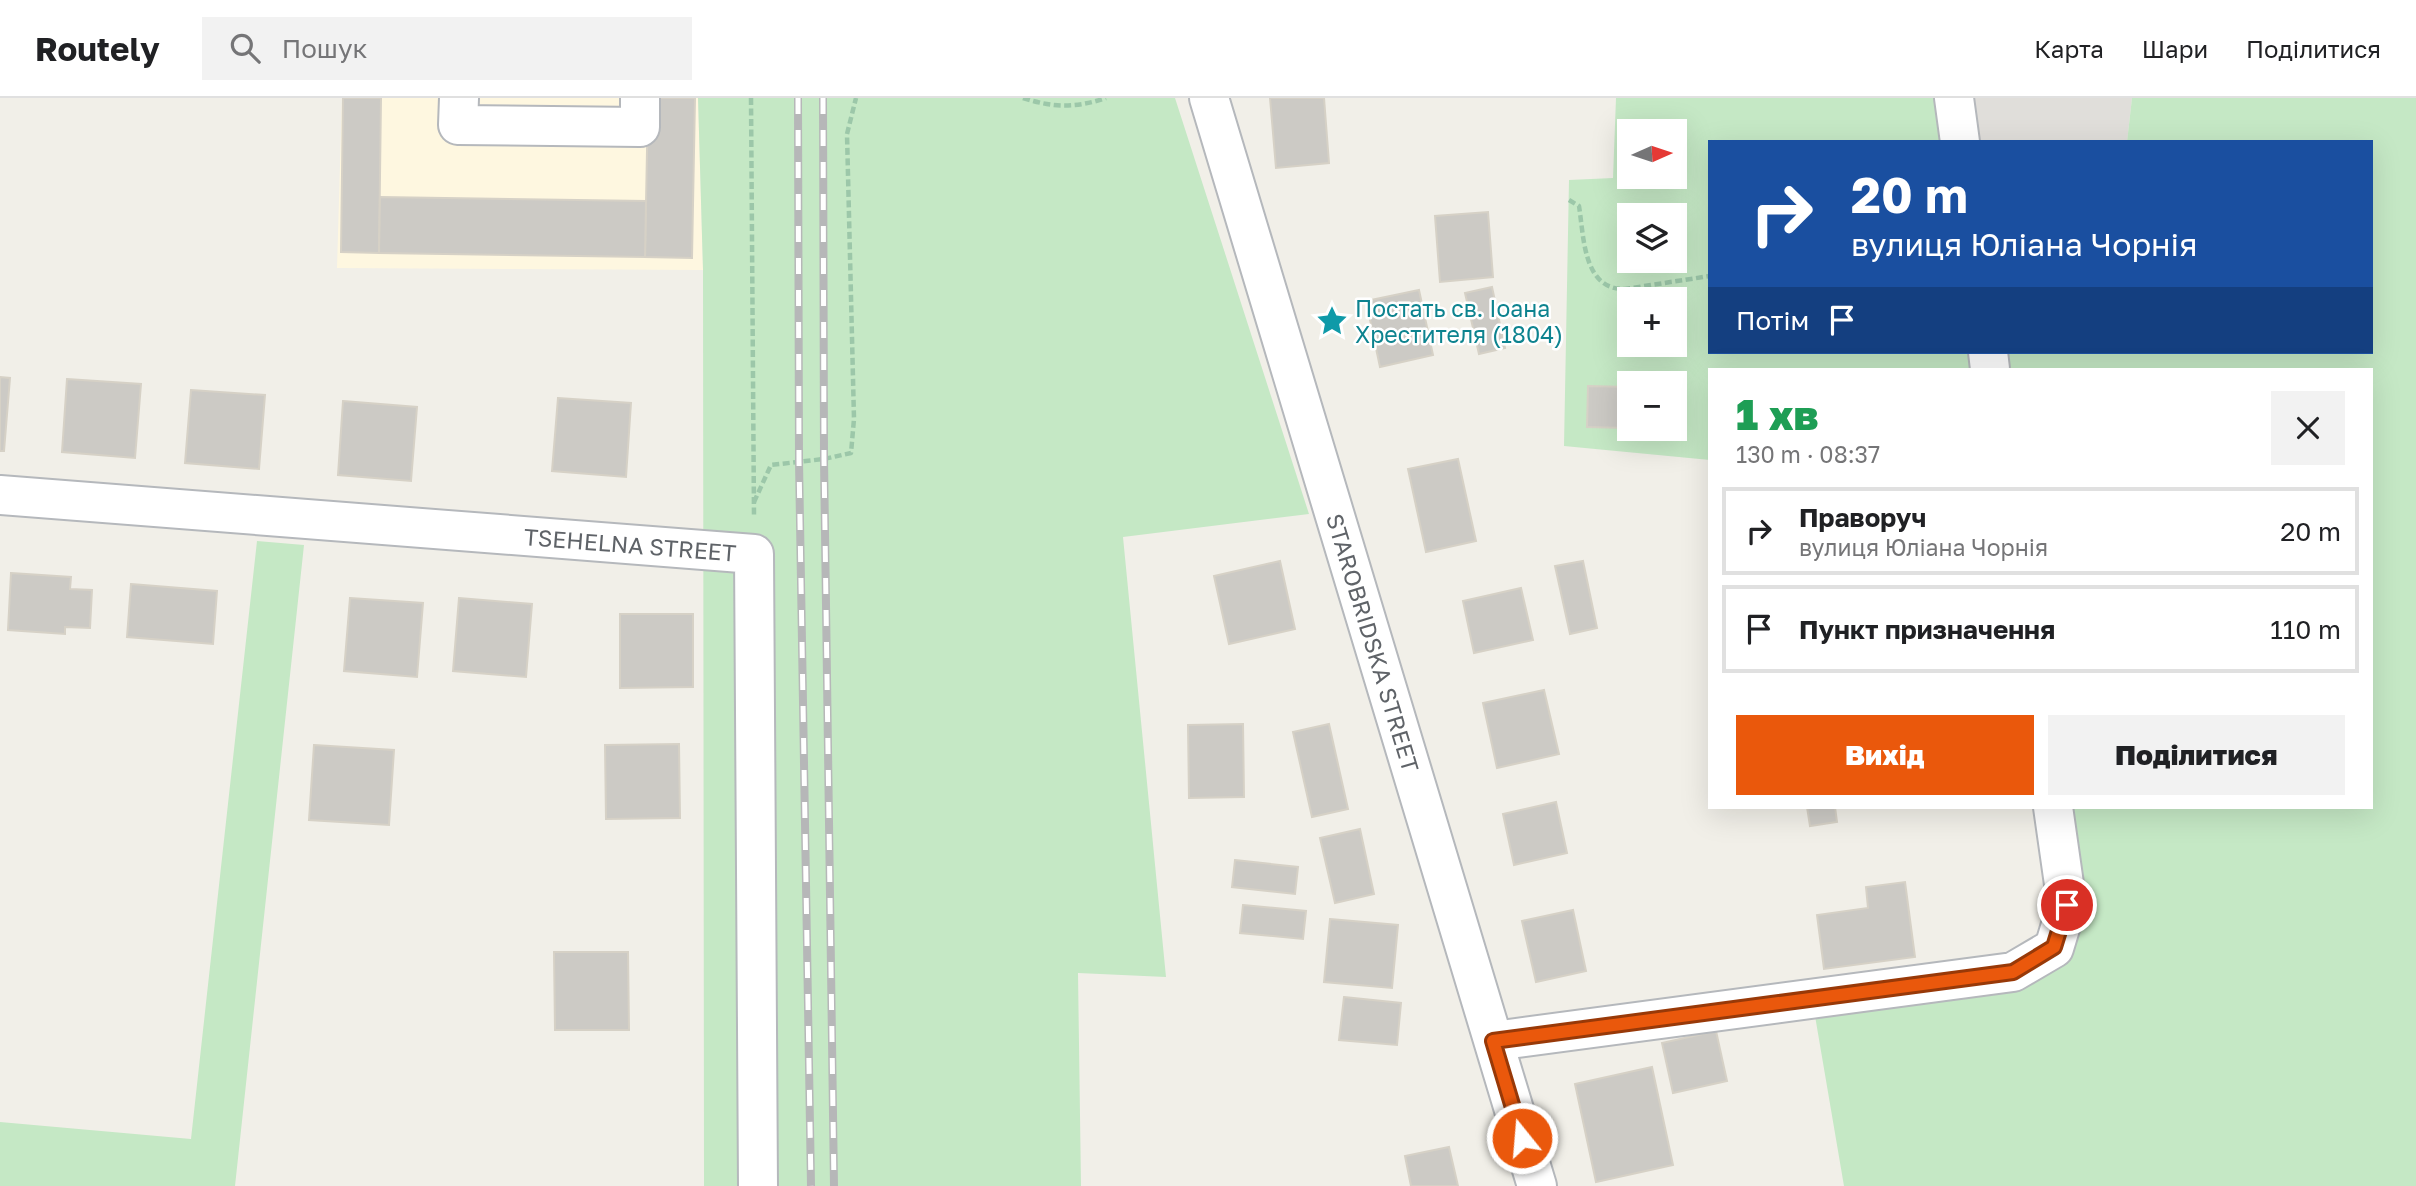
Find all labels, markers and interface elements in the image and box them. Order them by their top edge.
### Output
search box [202,17,692,80]
text: Routely [35,29,160,68]
icon: search [226,29,264,67]
text: Пошук [282,33,367,64]
text: Карта [2034,34,2104,63]
text: Шари [2142,34,2208,63]
text: Поділитися [2246,34,2381,63]
north arrow [1617,119,1687,189]
map controls [1617,119,1687,441]
text: 20 m [1851,165,1968,224]
icon: right [1736,168,1827,259]
button: layers [1617,203,1687,273]
text: вулиця Юліана Чорнія [1851,225,2197,263]
button: + [1617,287,1687,357]
place label: Постать св. Іоана Хрестителя (1804) [1355,294,1563,348]
icon: arrive [1823,301,1861,339]
place icon: Постать св. Іоана Хрестителя (1804) [1315,304,1349,338]
text: Потім [1736,305,1809,336]
button: − [1617,371,1687,441]
text: 1 хв [1736,389,1819,439]
button: close [2271,391,2345,465]
text: 130 m · 08:37 [1736,440,1880,468]
text: Праворуч [1799,502,1927,533]
street label: STAROBRIDSKA STREET [1321,510,1425,775]
icon: right [1740,512,1778,550]
text: 20 m [2280,516,2341,547]
street label: TSEHELNA STREET [523,522,737,567]
text: вулиця Юліана Чорнія [1799,533,2048,561]
icon: arrive [1740,610,1778,648]
text: Пункт призначення [1799,614,2055,645]
text: 110 m [2270,614,2341,645]
button: Вихід [1736,715,2034,795]
button: Поділитися [2048,715,2345,795]
pin [2037,875,2097,935]
icon: arrive [2048,886,2086,924]
position arrow [1485,1101,1559,1175]

